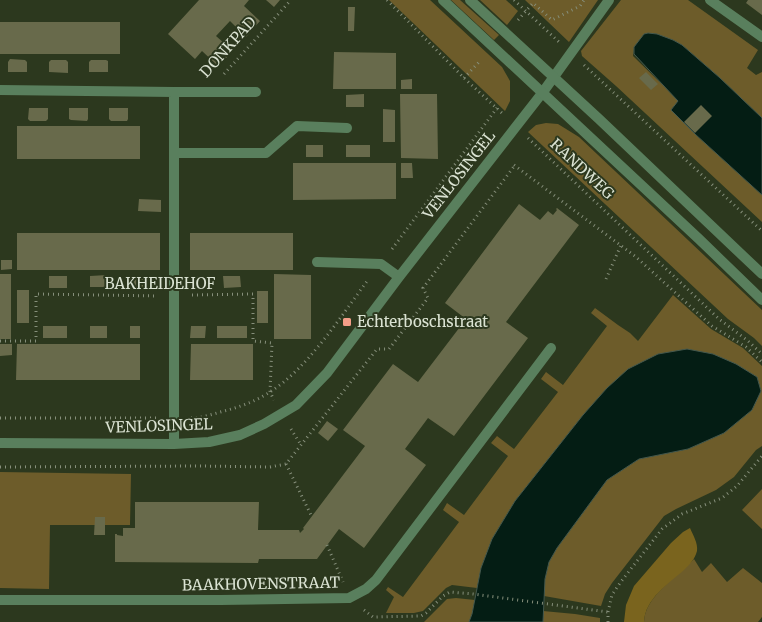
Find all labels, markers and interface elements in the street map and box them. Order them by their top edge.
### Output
street label: DONKPAD [195,12,260,81]
street label: VENLOSINGEL [418,126,499,224]
street label: RANDWEG [547,134,618,203]
street label: BAKHEIDEHOF [105,274,215,293]
place label: Echterboschstraat [357,312,488,331]
marker: Echterboschstraat [341,316,353,328]
street label: VENLOSINGEL [104,414,214,437]
street label: BAAKHOVENSTRAAT [182,573,341,594]

